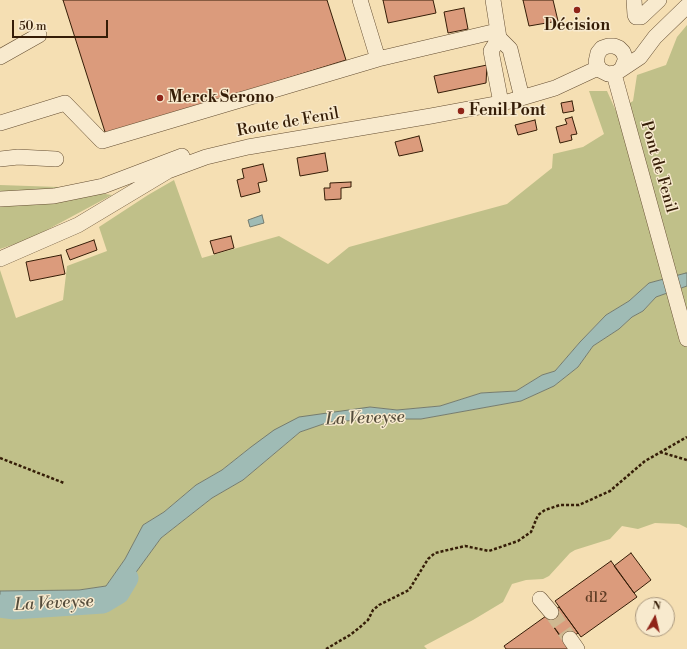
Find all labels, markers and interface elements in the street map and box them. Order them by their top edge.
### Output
marker: Décision [572,5,582,15]
scale bar [14,12,110,38]
place label: Décision [544,16,610,36]
text: 50 m [19,19,47,34]
place label: Merck Serono [168,88,274,108]
marker: Merck Serono [155,93,165,103]
place label: Fenil Pont [469,101,545,121]
street label: Route de Fenil [235,105,341,141]
marker: Fenil Pont [456,106,466,116]
street label: Pont de Fenil [636,119,680,215]
water label: La Veveyse [325,407,405,431]
house number: d12 [585,591,607,607]
water label: La Veveyse [14,592,94,616]
north arrow [635,597,675,637]
text: N [651,599,662,614]

